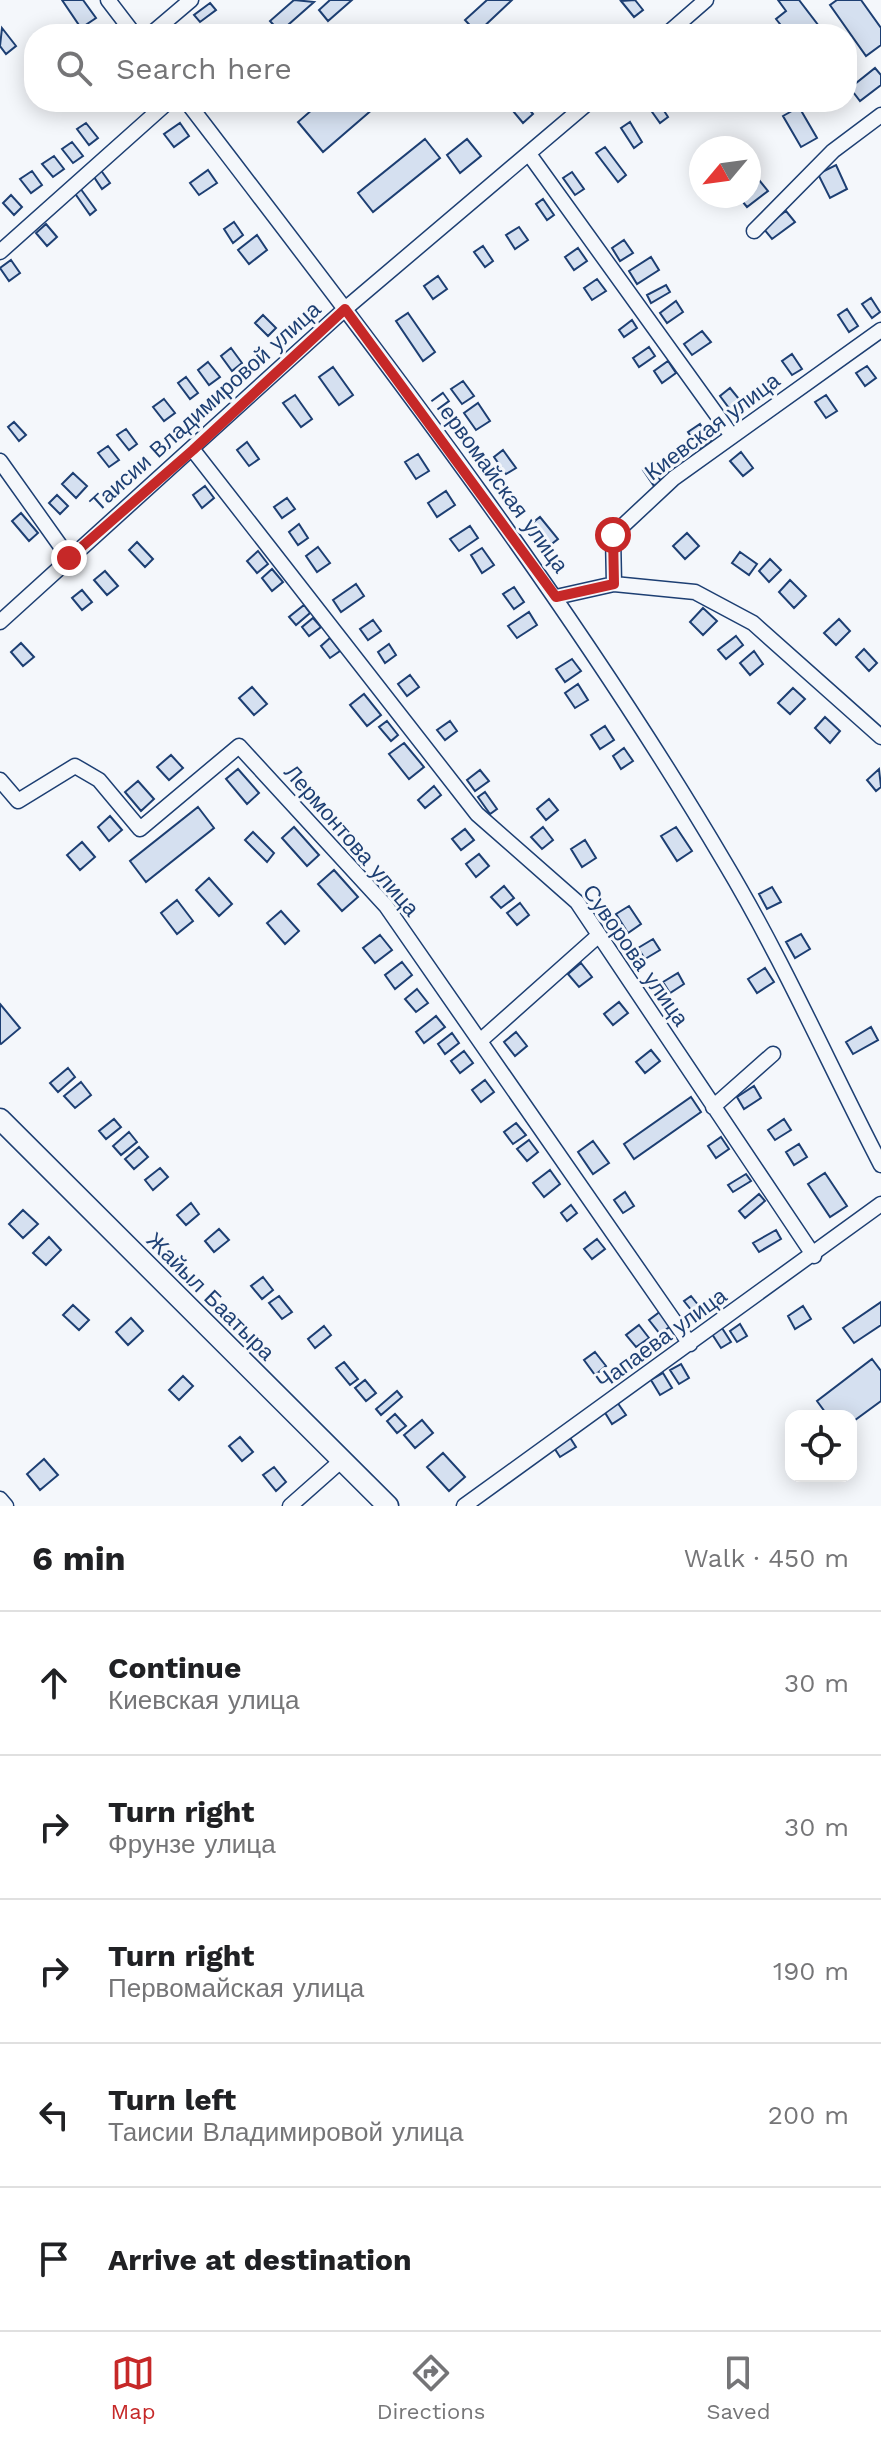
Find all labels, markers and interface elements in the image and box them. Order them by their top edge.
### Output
search box [24,24,857,112]
icon: search [52,46,96,90]
text: Search here [116,51,292,86]
north arrow [689,136,761,208]
street label: Таисии Владимировой улица [85,296,326,516]
street label: Киевская улица [640,367,785,485]
street label: Первомайская улица [426,387,574,578]
route start [595,517,631,553]
route end [51,540,87,576]
street label: Лермонтова улица [279,760,425,922]
street label: Суворова улица [578,880,694,1031]
street label: Жайыл Баатыра [142,1227,280,1366]
street label: Чапаева улица [591,1282,732,1394]
map controls [785,1410,857,1482]
button: locate [785,1410,857,1482]
text: 6 min [32,1538,126,1578]
text: Walk · 450 m [684,1543,849,1573]
text: Continue [108,1650,241,1685]
icon: ahead [32,1661,76,1705]
text: 30 m [784,1668,849,1698]
text: Киевская улица [108,1685,299,1715]
text: Turn right [108,1794,254,1829]
icon: right [32,1805,76,1849]
text: 30 m [784,1812,849,1842]
text: Фрунзе улица [108,1829,276,1859]
text: Turn right [108,1938,254,1973]
icon: right [32,1949,76,1993]
text: 190 m [773,1956,849,1986]
text: Первомайская улица [108,1973,364,2003]
text: Turn left [108,2082,236,2117]
icon: left [32,2093,76,2137]
text: 200 m [768,2100,849,2130]
text: Таисии Владимировой улица [108,2117,463,2147]
icon: arrive [32,2237,76,2281]
text: Arrive at destination [108,2242,412,2277]
tab: Map [111,2351,155,2424]
tab: Directions [377,2351,485,2424]
tab: Saved [707,2351,770,2424]

